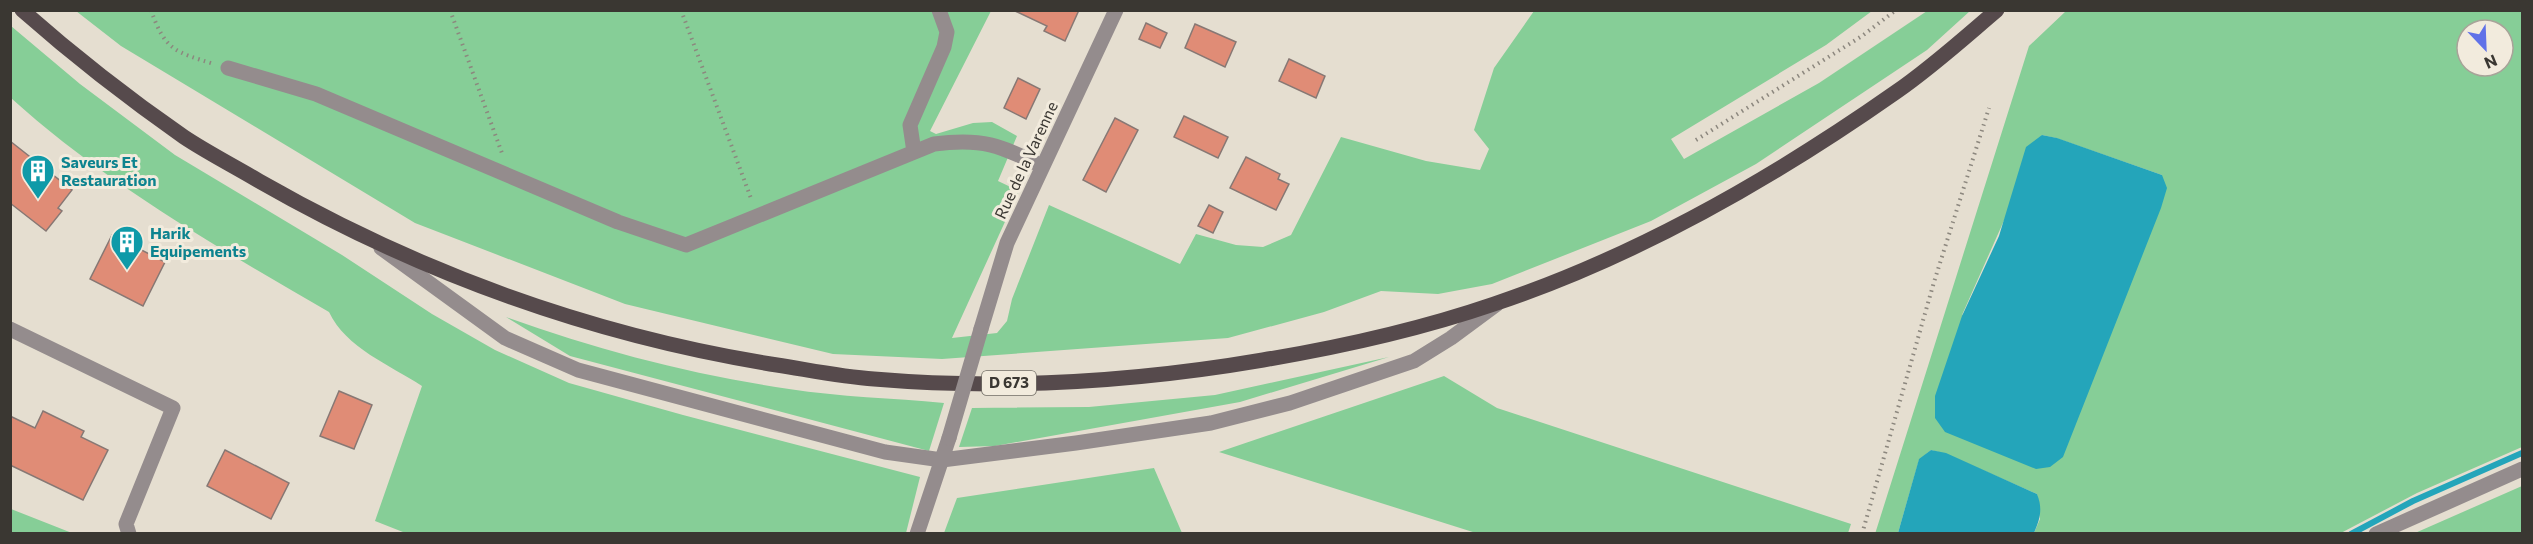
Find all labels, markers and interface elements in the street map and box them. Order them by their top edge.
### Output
north arrow [2455,18,2515,78]
text: N [2482,51,2500,73]
street label: Rue de la Varenne [990,98,1061,221]
place label: Saveurs Et Restauration [61,152,157,189]
building icon: Saveurs Et Restauration [20,153,56,200]
place label: Harik Equipements [150,223,246,260]
building icon: Harik Equipements [109,224,145,271]
road number: D 673 [982,371,1036,395]

